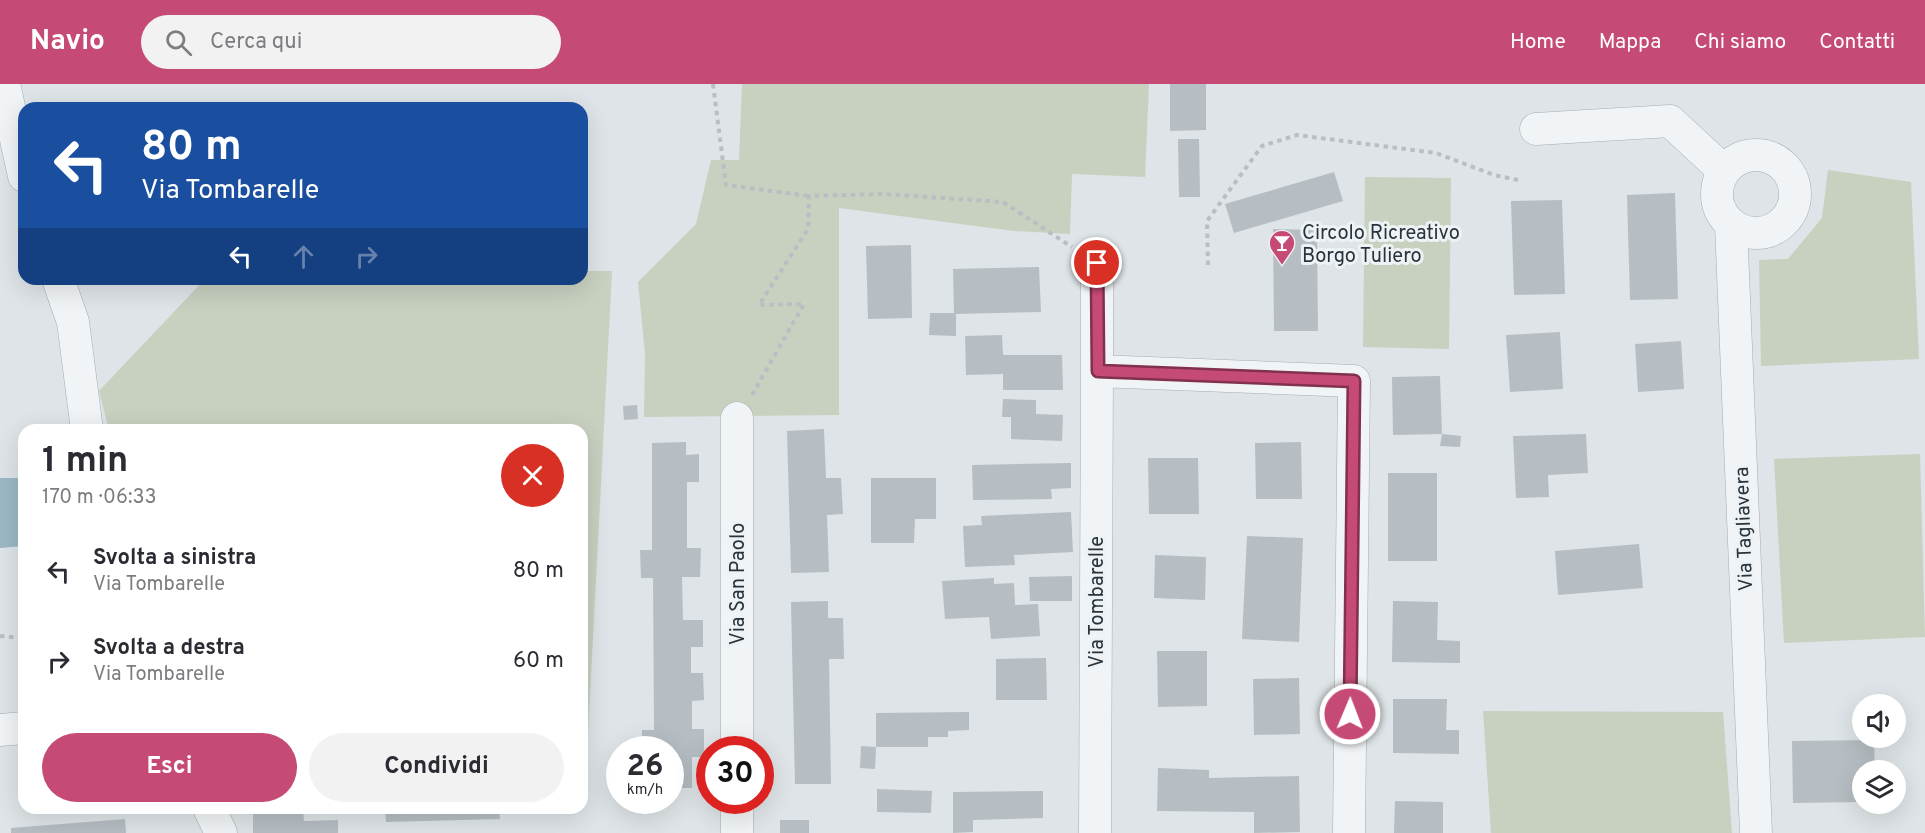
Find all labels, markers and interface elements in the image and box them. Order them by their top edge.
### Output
search box [141,15,561,69]
text: Navio [30,24,105,60]
icon: search [162,26,195,59]
text: Cerca qui [210,29,302,56]
text: Home [1510,29,1566,56]
text: Mappa [1599,29,1661,56]
text: Chi siamo [1694,29,1786,56]
text: Contatti [1819,29,1895,56]
text: 80 m [141,122,242,175]
icon: left [42,126,120,204]
text: Via Tombarelle [141,174,319,208]
place label: Circolo Ricreativo Borgo Tuliero [1302,221,1460,270]
bar icon: Circolo Ricreativo Borgo Tuliero [1267,228,1297,266]
pin [1071,237,1122,288]
icon: left [224,240,257,273]
icon: ahead [287,240,320,273]
icon: right [350,240,383,273]
icon: arrive [1080,246,1113,279]
text: 1 min [42,439,128,485]
button: close [501,444,564,507]
street label: Via Tagliavera [1730,466,1760,592]
text: 170 m · 06:33 [42,485,156,511]
street label: Via San Paolo [726,523,752,645]
street label: Via Tombarelle [1085,536,1111,668]
text: Svolta a sinistra [93,545,256,572]
icon: left [42,555,75,588]
text: 80 m [513,558,564,585]
text: Via Tombarelle [93,572,225,598]
text: Svolta a destra [93,635,245,662]
icon: right [42,645,75,678]
text: 60 m [513,648,564,675]
text: Via Tombarelle [93,662,225,688]
position arrow [1318,682,1382,746]
map controls [1852,694,1906,814]
button: sound [1852,694,1906,748]
button: Esci [42,733,297,802]
button: Condividi [309,733,564,802]
speed limit sign: 30 [696,736,774,814]
text: 26 [627,749,663,786]
button: layers [1852,760,1906,814]
text: km/h [627,781,663,800]

